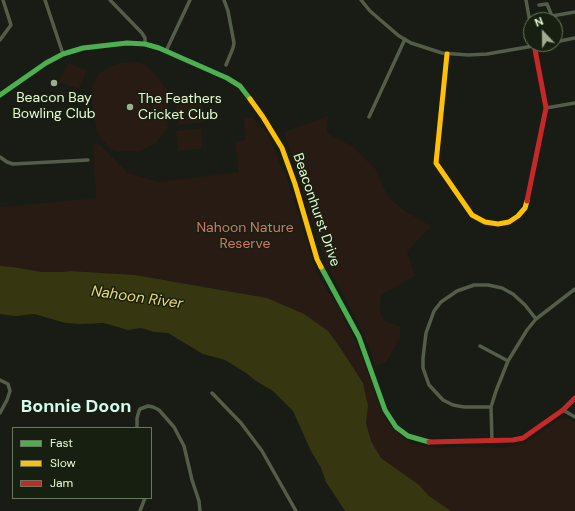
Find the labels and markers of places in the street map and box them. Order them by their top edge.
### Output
marker: Beacon Bay Bowling Club [49,78,59,88]
place label: Beacon Bay Bowling Club [12,90,96,122]
place label: The Feathers Cricket Club [138,91,222,124]
marker: The Feathers Cricket Club [125,102,135,112]

